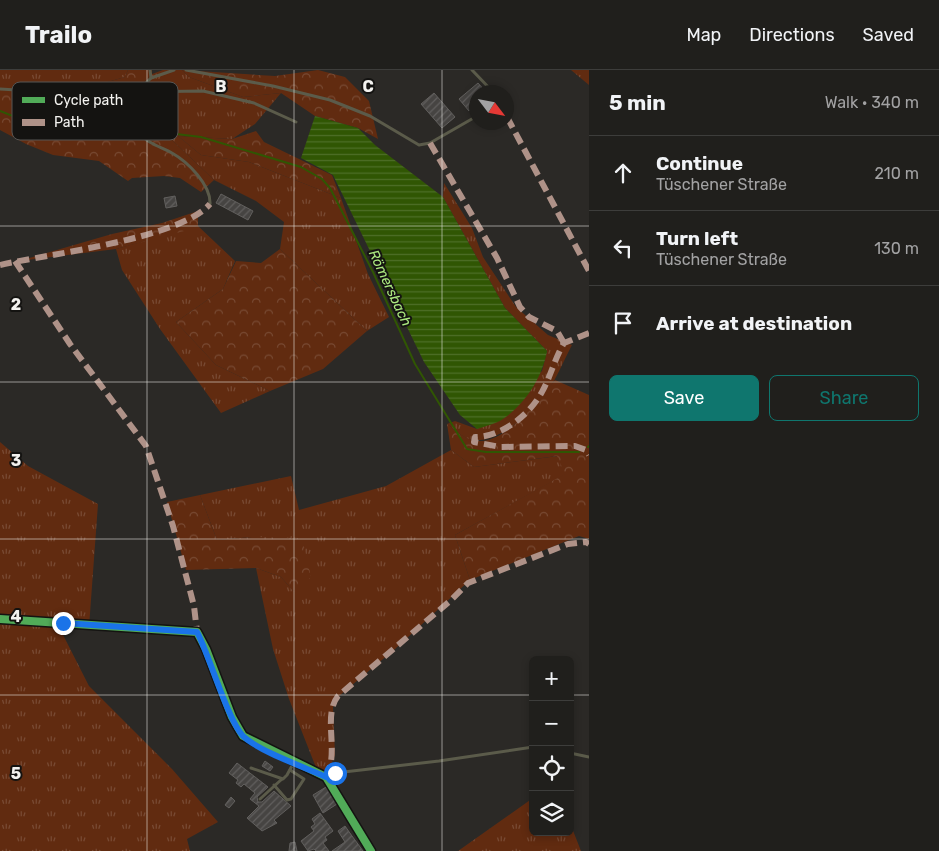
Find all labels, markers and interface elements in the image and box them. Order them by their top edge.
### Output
text: Trailo [25,21,92,49]
text: Map [686,24,721,46]
text: Directions [749,24,835,46]
text: Saved [863,24,914,46]
text: B [215,77,227,96]
text: C [362,77,374,96]
legend [12,82,178,140]
north arrow [469,85,514,130]
text: 5 min [609,90,666,115]
text: Cycle path [54,92,123,109]
text: Walk · 340 m [825,93,919,112]
text: Path [54,114,85,131]
text: Continue [656,152,743,175]
icon: ahead [609,159,637,187]
text: 210 m [874,164,919,183]
text: Tüschener Straße [656,175,787,194]
text: Turn left [656,227,738,250]
icon: left [609,234,637,262]
text: 130 m [874,239,919,258]
water label: Römersbach [365,247,415,329]
text: Tüschener Straße [656,250,787,269]
text: 2 [11,295,21,314]
icon: arrive [609,309,637,337]
text: Arrive at destination [656,312,852,335]
button: Save [609,375,759,421]
button: Share [769,375,919,421]
text: 3 [11,451,21,470]
text: 4 [11,607,22,626]
route end [52,612,75,635]
map controls [529,656,574,836]
button: + [529,656,574,701]
button: − [529,701,574,746]
button: locate [529,746,574,791]
route start [324,762,347,785]
text: 5 [11,764,21,783]
button: layers [529,791,574,836]

